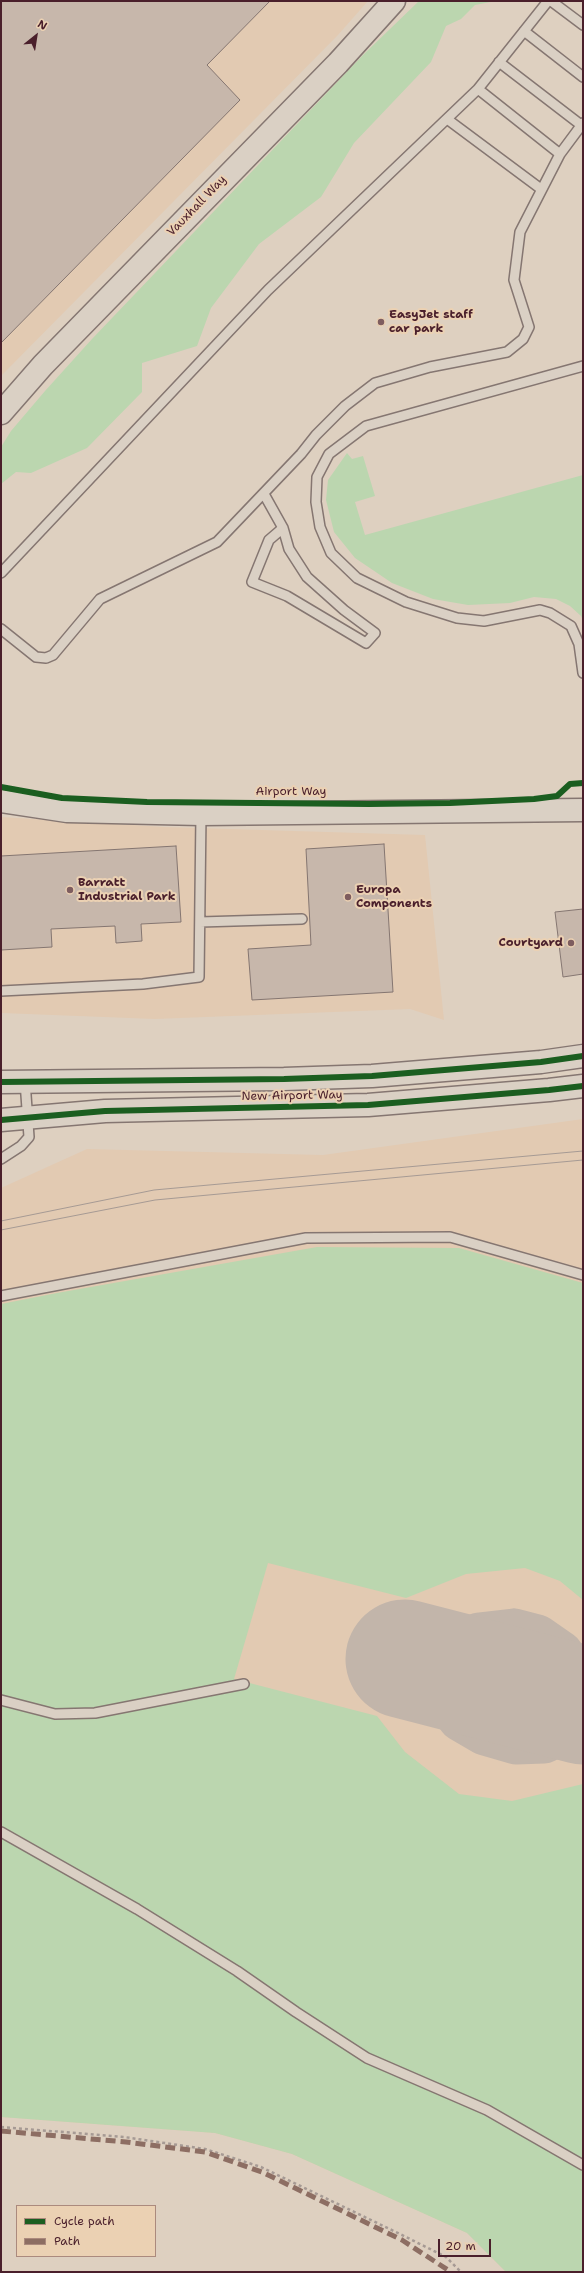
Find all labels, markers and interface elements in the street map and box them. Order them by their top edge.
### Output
north arrow [16,16,56,56]
text: N [35,16,50,34]
street label: Vauxhall Way [164,173,230,239]
place label: EasyJet staff car park [389,308,473,336]
marker: EasyJet staff car park [376,317,386,327]
street label: Airport Way [256,785,326,799]
place label: Barratt Industrial Park [78,876,176,904]
place label: Europa Components [356,883,432,911]
marker: Barratt Industrial Park [65,885,75,895]
marker: Europa Components [343,892,353,902]
place label: Courtyard [499,936,563,950]
marker: Courtyard [566,938,576,948]
street label: New Airport Way [241,1088,343,1104]
legend [16,2205,156,2257]
text: Cycle path [54,2213,115,2229]
scale bar [440,2231,493,2257]
text: Path [54,2233,80,2249]
text: 20 m [445,2238,476,2254]

